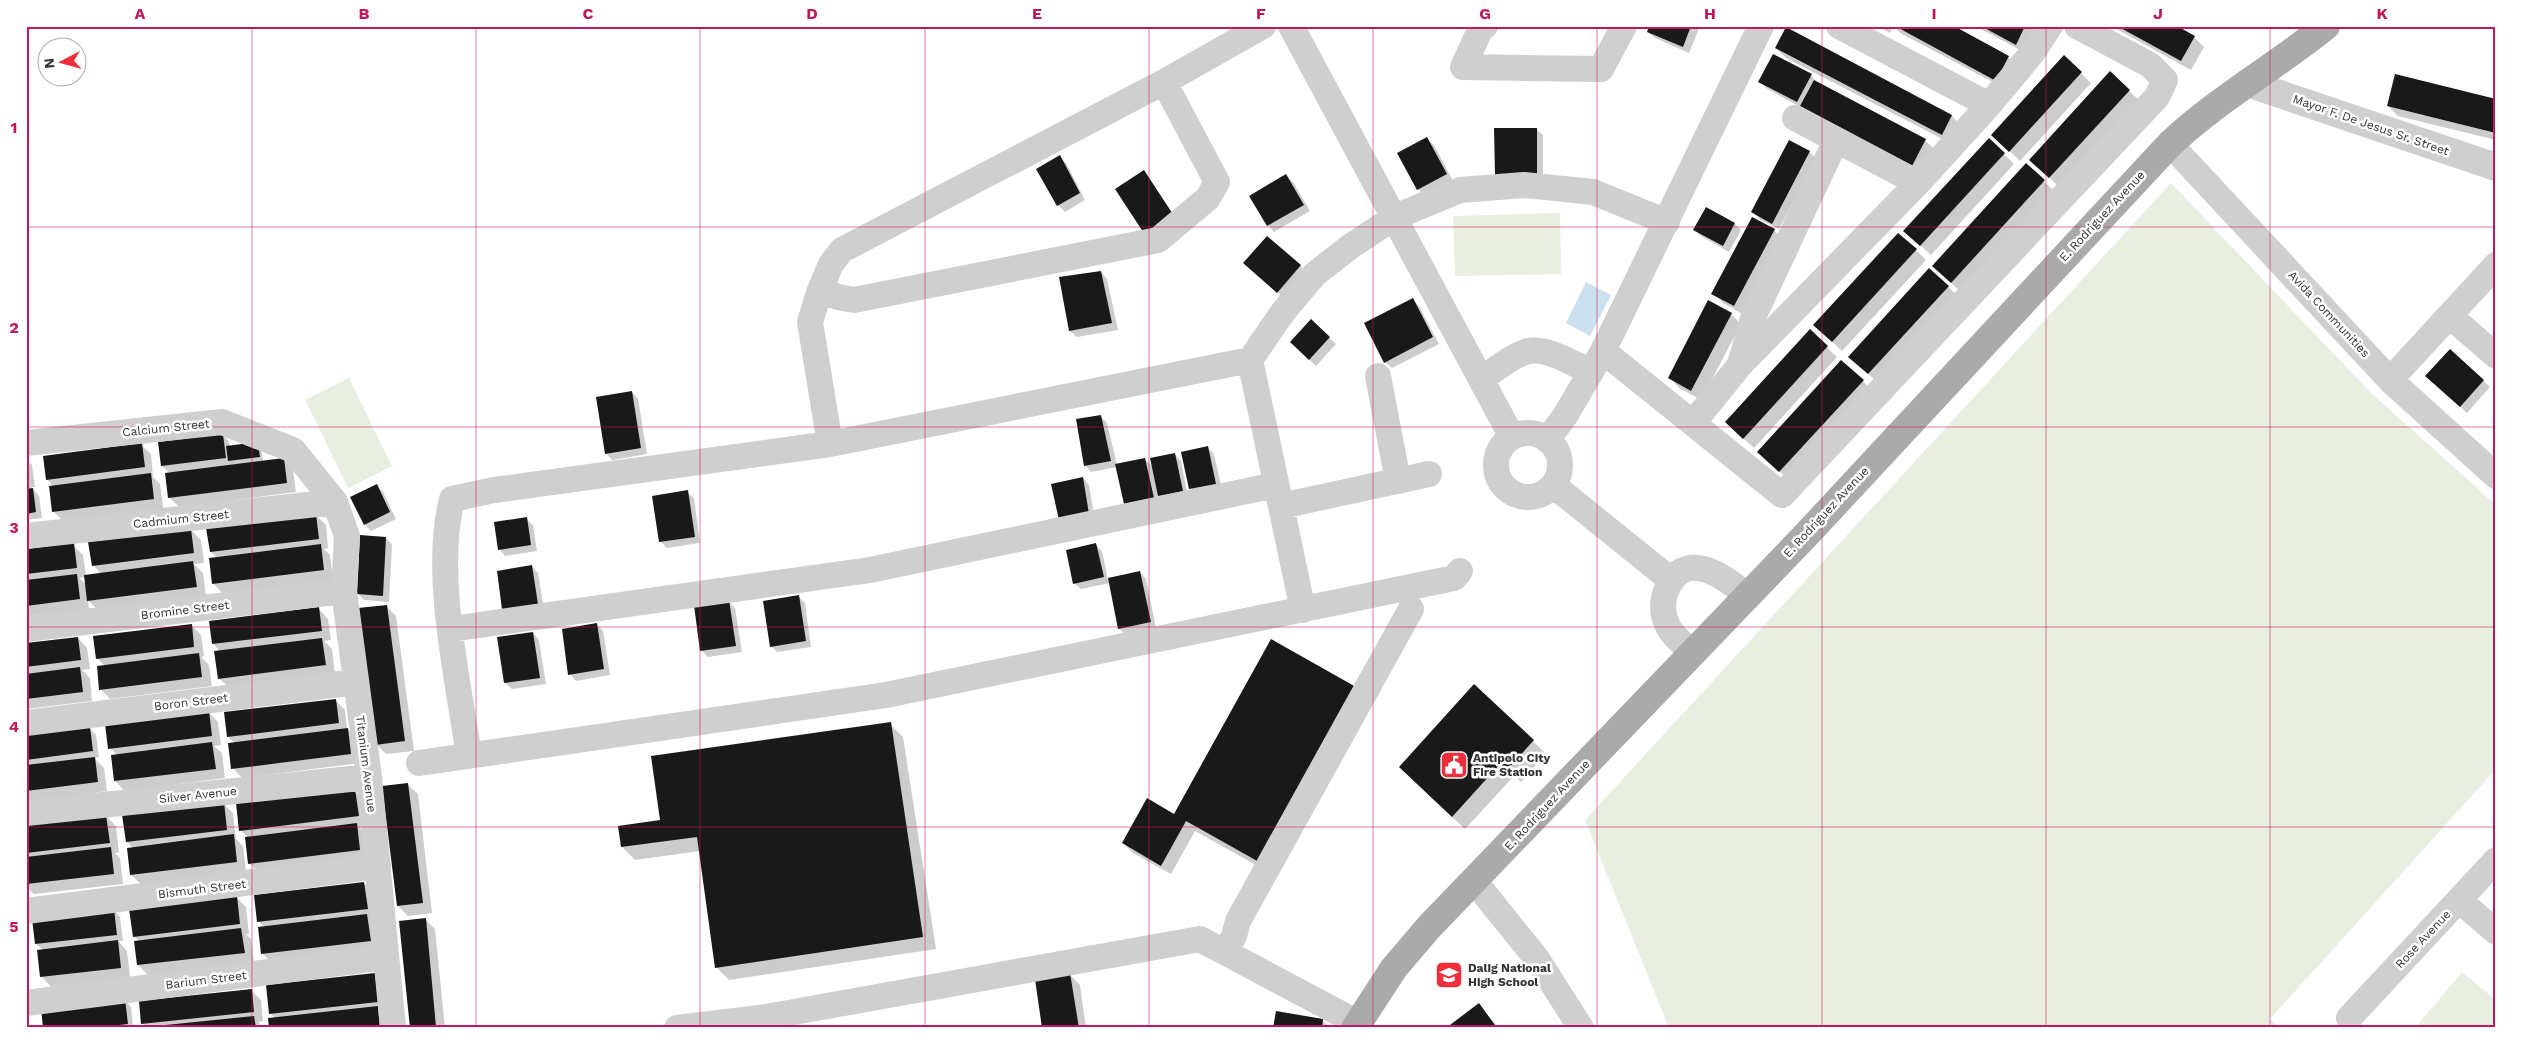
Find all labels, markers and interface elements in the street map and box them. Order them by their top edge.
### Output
text: A [135,4,146,23]
text: B [359,4,370,23]
text: C [583,4,594,23]
text: D [806,4,818,23]
text: E [1032,4,1042,23]
text: F [1256,4,1266,23]
text: G [1479,4,1491,23]
text: H [1704,4,1716,23]
text: I [1931,4,1937,23]
text: J [2153,4,2163,23]
text: K [2376,4,2388,23]
north arrow [38,38,88,88]
text: N [41,57,58,69]
street label: Mayor F. De Jesus Sr. Street [2291,92,2451,158]
text: 1 [11,118,17,137]
street label: E. Rodriguez Avenue [2056,168,2148,264]
street label: Avida Communities [2285,268,2373,360]
text: 2 [9,318,19,337]
street label: Calcium Street [122,416,210,440]
street label: E. Rodriguez Avenue [1780,464,1872,560]
street label: Cadmium Street [132,507,230,531]
text: 3 [9,518,19,537]
street label: Bromine Street [140,598,230,622]
street label: Boron Street [153,691,229,713]
street label: Titanium Avenue [353,715,379,813]
text: 4 [9,717,19,736]
public building icon: Antipolo City Fire Station [1439,750,1469,780]
place label: Antipolo City Fire Station [1473,751,1550,779]
street label: E. Rodriguez Avenue [1501,757,1593,853]
street label: Silver Avenue [158,784,238,806]
street label: Bismuth Street [157,877,247,901]
street label: Rose Avenue [2393,907,2454,971]
text: 5 [9,917,19,936]
school or university icon: Dalig National High School [1434,960,1464,990]
place label: Dalig National High School [1468,961,1551,989]
street label: Barium Street [165,968,247,992]

